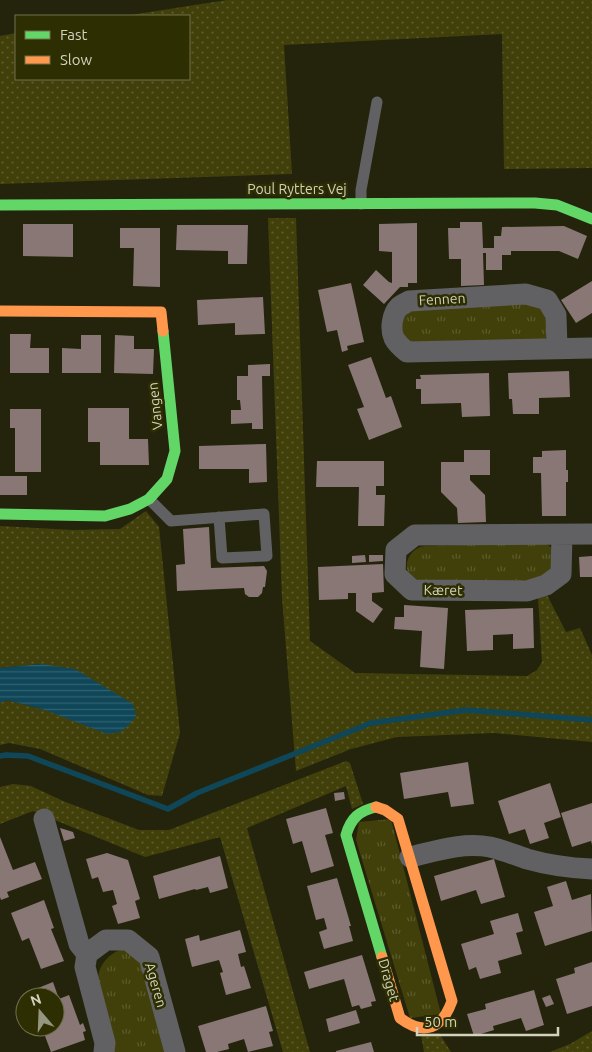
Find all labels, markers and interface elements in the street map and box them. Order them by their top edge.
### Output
legend [15,15,190,80]
text: Fast [60,26,88,43]
text: Slow [60,51,93,68]
street label: Poul Rytters Vej [247,181,347,197]
street label: Fennen [418,290,466,308]
street label: Vangen [145,381,165,431]
street label: Kæret [423,582,463,598]
street label: Draget [375,957,403,1004]
street label: Ageren [142,961,170,1009]
north arrow [15,987,65,1037]
text: N [28,990,43,1009]
scale bar [417,1004,558,1036]
text: 50 m [424,1013,457,1030]

